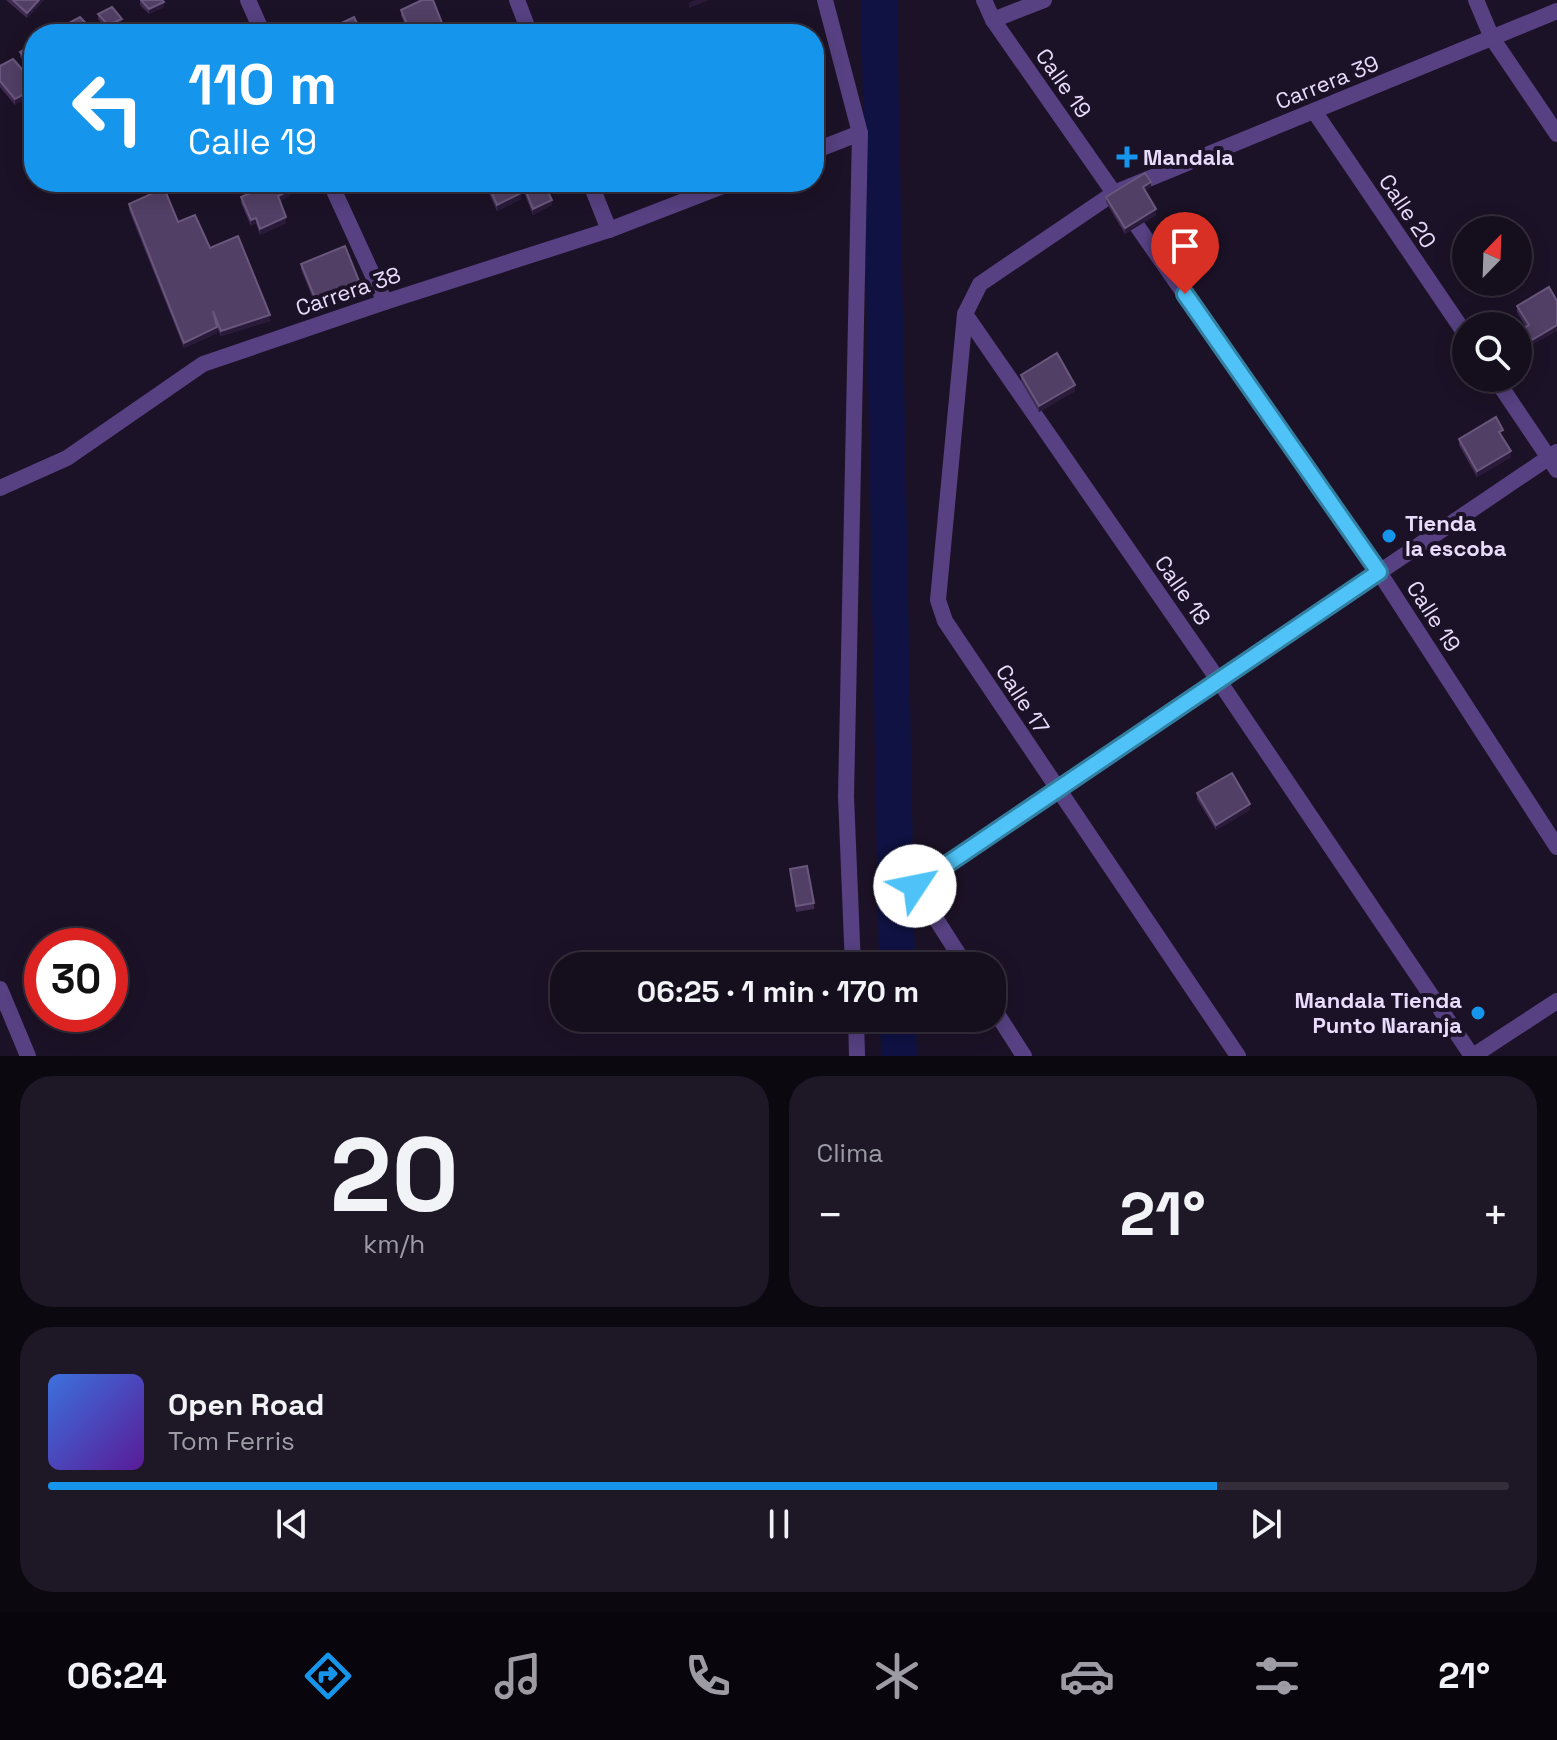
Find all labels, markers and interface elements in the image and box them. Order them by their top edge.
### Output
street label: Calle 19 [1030,43,1098,123]
text: 110 m [188,49,337,120]
street label: Carrera 39 [1271,49,1383,115]
icon: left [56,56,160,160]
text: Calle 19 [188,119,317,165]
place label: Mandala [1143,143,1234,171]
marker: Mandala [1118,148,1136,166]
street label: Calle 20 [1373,169,1443,253]
pin [1151,212,1219,294]
north arrow [1452,216,1532,296]
map controls [1452,216,1532,392]
icon: arrive [1163,224,1207,268]
street label: Carrera 38 [292,260,404,322]
button: search [1452,312,1532,392]
place label: Tienda la escoba [1405,509,1507,562]
marker: Tienda la escoba [1380,527,1398,545]
street label: Calle 18 [1149,550,1217,630]
street label: Calle 19 [1401,575,1467,657]
street label: Calle 17 [990,659,1056,739]
position arrow [873,844,957,928]
speed limit sign: 30 [24,928,128,1032]
text: 06:25 · 1 min · 170 m [637,972,919,1011]
place label: Mandala Tienda Punto Naranja [1295,986,1462,1039]
marker: Mandala Tienda Punto Naranja [1469,1004,1487,1022]
text: 20 [330,1109,459,1241]
text: Clima [817,1136,883,1170]
text: 21° [1120,1176,1206,1253]
text: − [817,1187,844,1243]
text: + [1482,1187,1509,1243]
text: km/h [363,1227,425,1261]
text: Open Road [168,1385,324,1424]
text: Tom Ferris [168,1424,295,1458]
icon: previous [270,1502,314,1546]
icon: pause [757,1502,801,1546]
icon: next [1244,1502,1288,1546]
icon: directions [300,1648,356,1704]
icon: music [490,1648,546,1704]
icon: phone [680,1648,736,1704]
icon: climate [869,1648,925,1704]
icon: car [1059,1648,1115,1704]
icon: filters [1249,1648,1305,1704]
text: 06:24 [67,1653,167,1699]
text: 21° [1438,1653,1490,1699]

